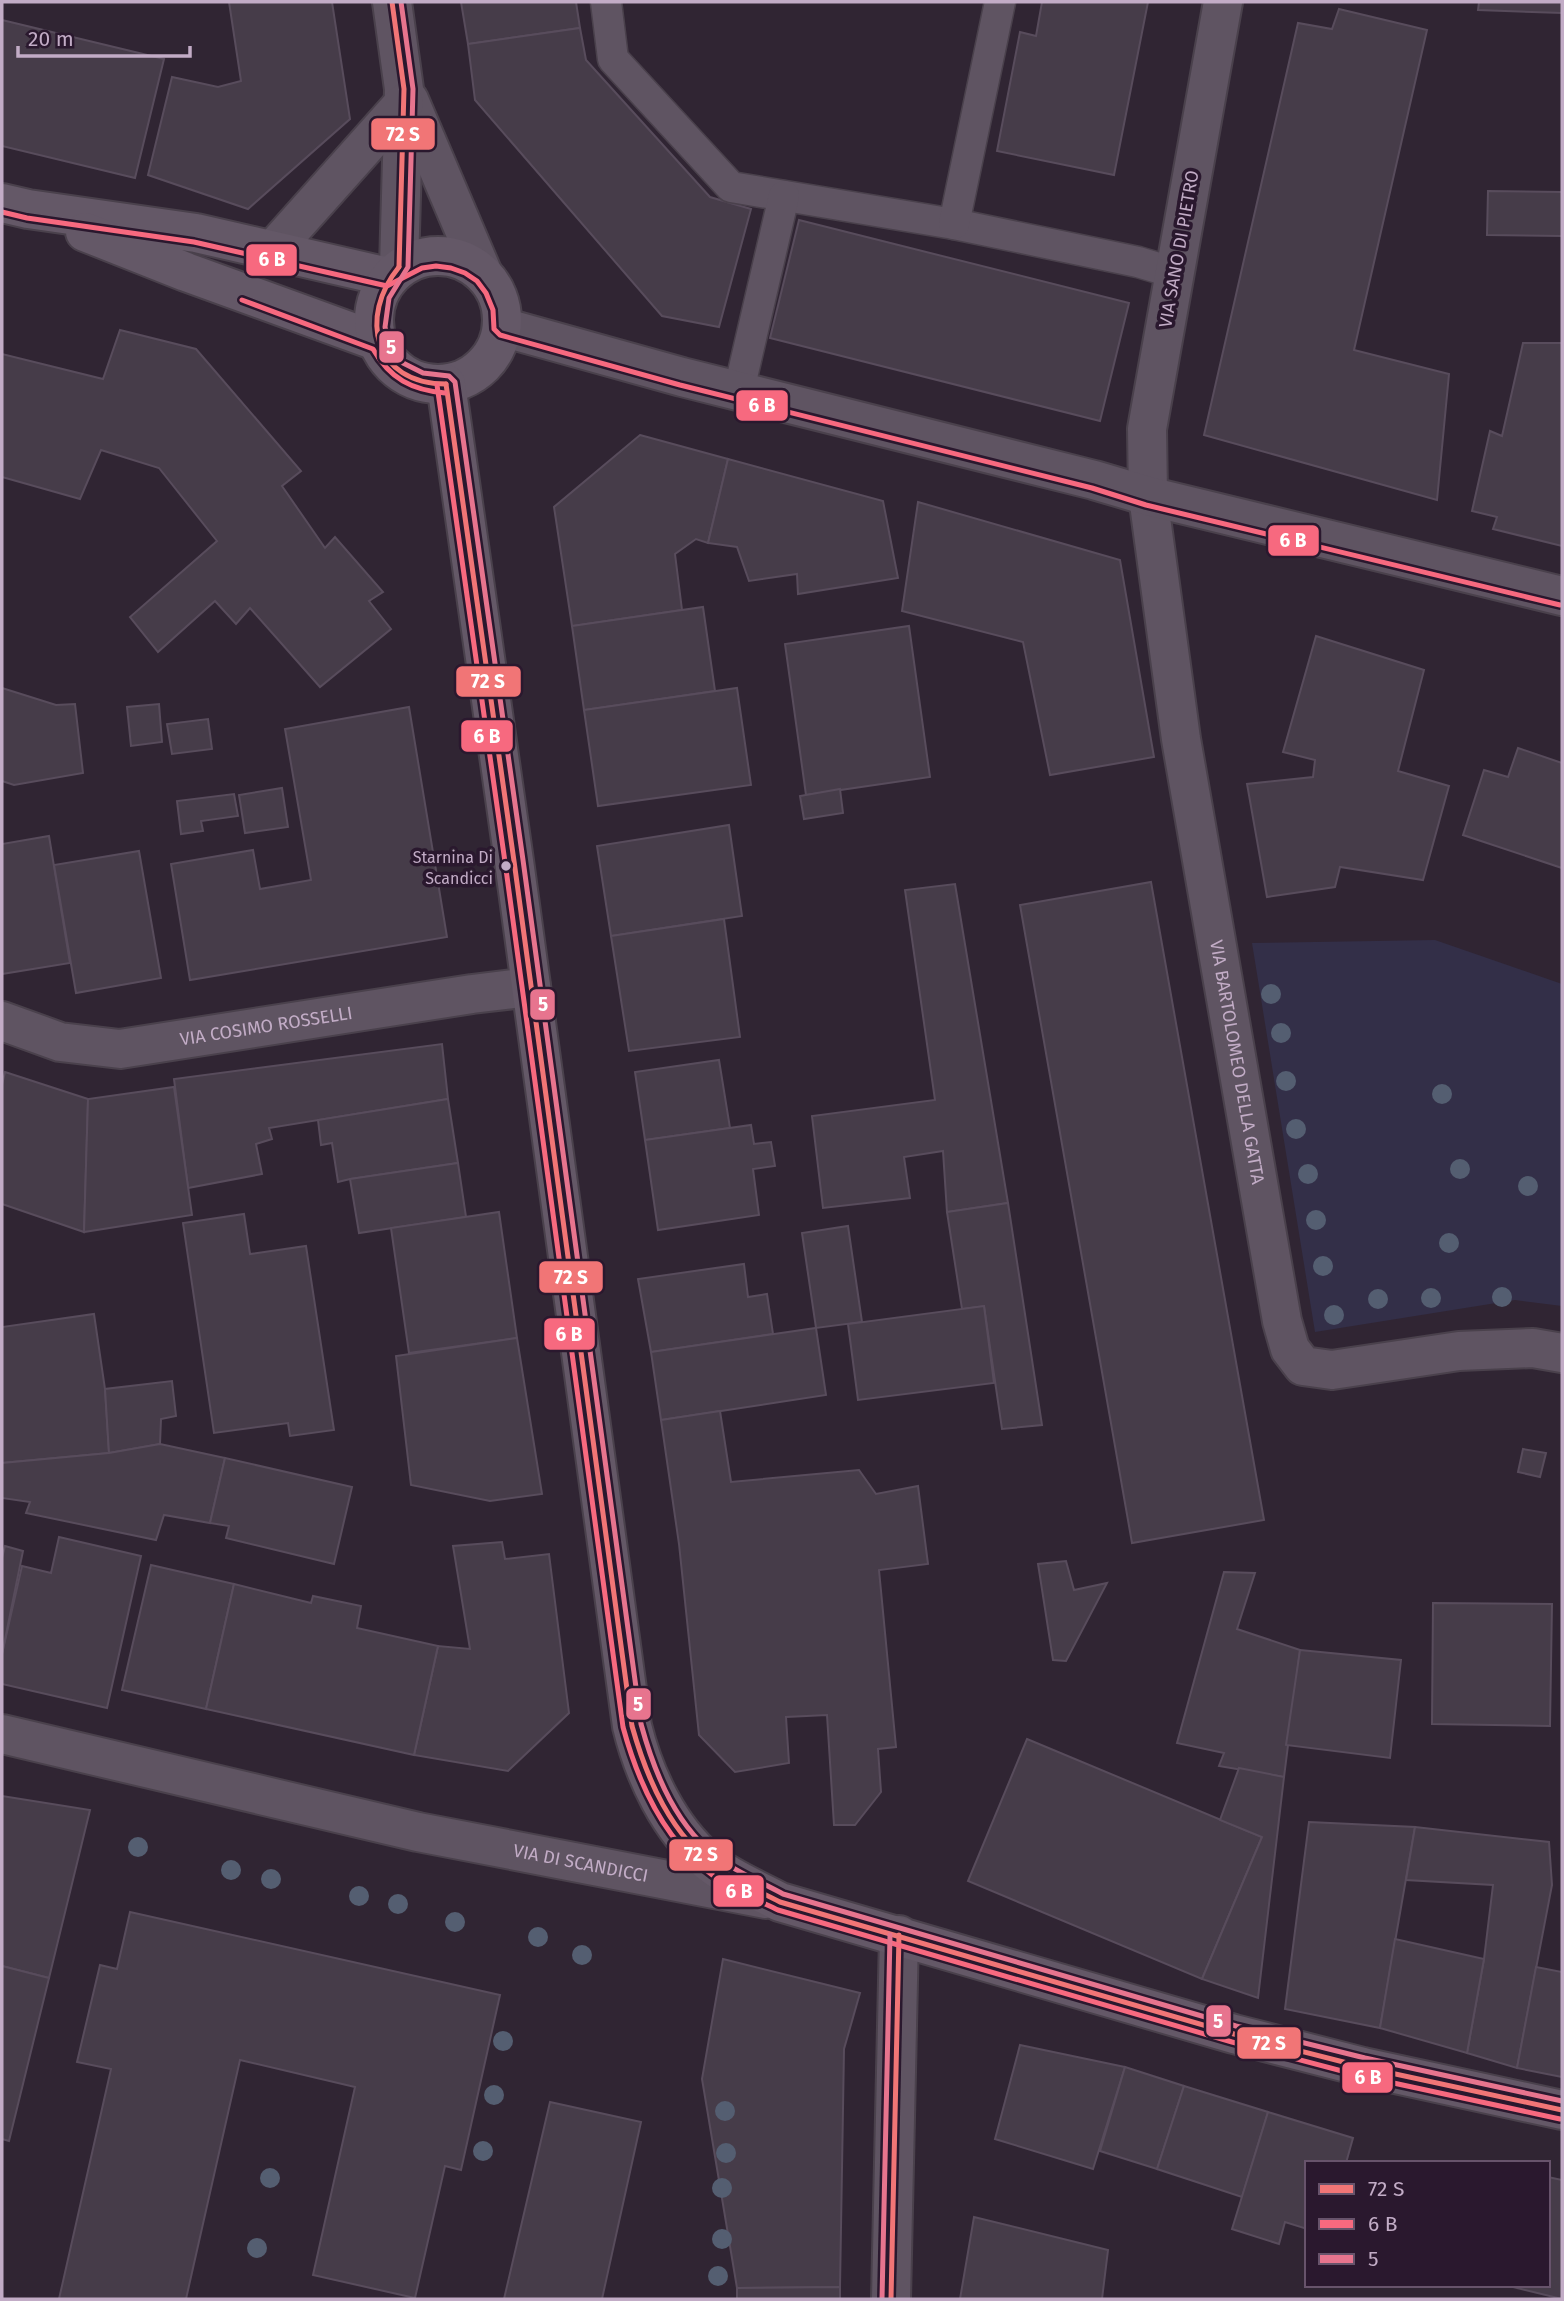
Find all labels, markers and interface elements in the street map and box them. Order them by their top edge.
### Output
scale bar [18,14,189,58]
text: 20 m [28,26,74,52]
line badge: 72 S [370,117,436,151]
text: 72 S [386,123,420,146]
street label: VIA SANO DI PIETRO [1154,169,1204,329]
line badge: 6 B [245,243,298,277]
text: 6 B [259,248,286,271]
line badge: 5 [378,330,405,364]
text: 5 [386,336,396,359]
line badge: 6 B [735,389,789,422]
text: 6 B [749,394,776,417]
line badge: 6 B [1267,524,1320,557]
text: 6 B [1280,529,1307,552]
line badge: 72 S [455,665,522,698]
text: 72 S [471,670,505,693]
line badge: 6 B [460,719,514,753]
text: 6 B [474,725,501,748]
place label: Starnina Di Scandicci [413,848,493,888]
marker: Starnina Di Scandicci [499,859,513,873]
street label: VIA BARTOLOMEO DELLA GATTA [1205,938,1269,1187]
line badge: 5 [529,988,556,1021]
text: 5 [538,993,548,1016]
street label: VIA COSIMO ROSSELLI [178,1002,354,1050]
line badge: 72 S [538,1260,604,1294]
text: 72 S [554,1266,588,1289]
line badge: 6 B [543,1317,596,1351]
text: 6 B [556,1323,583,1346]
line badge: 5 [625,1687,652,1721]
text: 5 [633,1693,643,1716]
line badge: 72 S [668,1838,734,1872]
street label: VIA DI SCANDICCI [511,1840,650,1887]
text: 72 S [684,1843,718,1866]
line badge: 6 B [712,1874,765,1908]
text: 6 B [726,1880,753,1903]
line badge: 5 [1205,2004,1232,2038]
text: 5 [1213,2010,1223,2033]
line badge: 72 S [1236,2026,1302,2060]
text: 72 S [1252,2032,1286,2055]
line badge: 6 B [1341,2061,1394,2094]
text: 6 B [1355,2066,1382,2089]
legend [1305,2161,1550,2287]
text: 72 S [1368,2176,1404,2202]
text: 6 B [1368,2211,1398,2237]
text: 5 [1368,2246,1379,2272]

